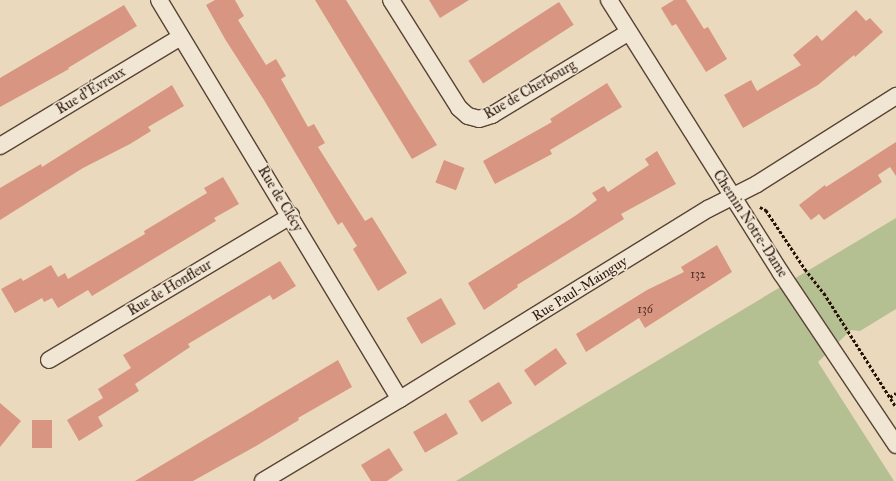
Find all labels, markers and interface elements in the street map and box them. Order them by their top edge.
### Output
street label: Rue de Cherbourg [481,57,579,123]
street label: Rue d'Évreux [53,64,129,118]
street label: Rue de Clécy [254,163,306,235]
street label: Chemin Notre-Dame [709,167,791,281]
street label: Rue Paul-Mainguy [529,253,631,325]
street label: Rue de Honfleur [125,256,215,320]
house number: 132 [690,268,706,282]
house number: 136 [637,303,653,317]

